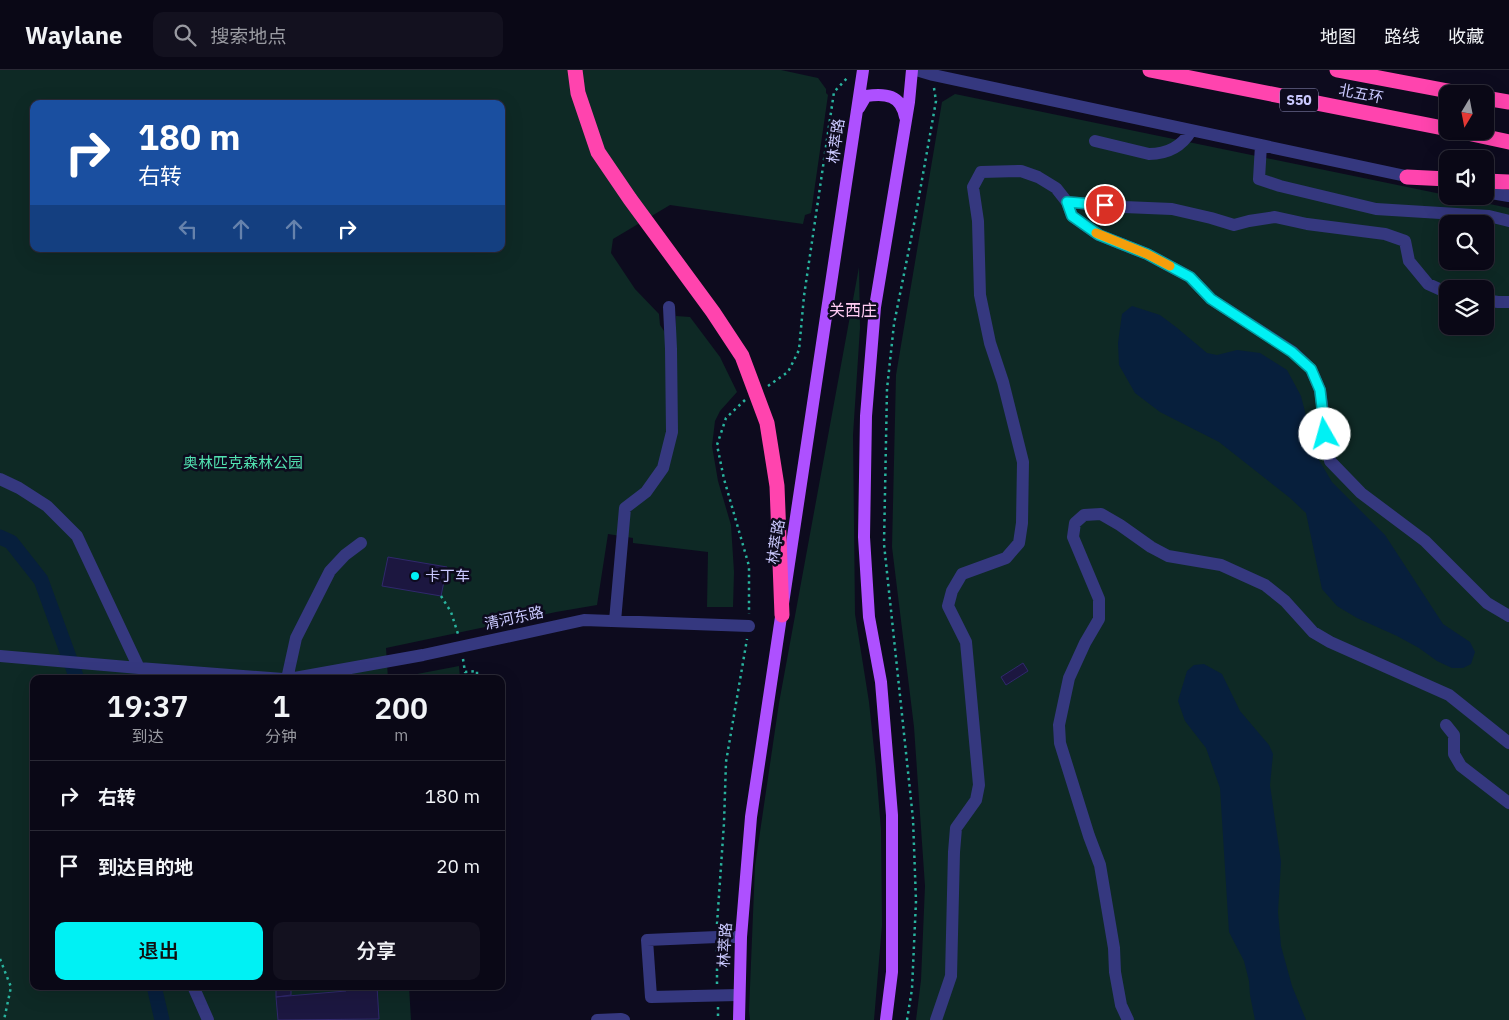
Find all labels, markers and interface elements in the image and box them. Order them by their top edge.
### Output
search box [153,12,503,57]
text: Waylane [25,19,123,51]
icon: search [171,21,199,49]
text: 搜索地点 [211,24,287,48]
text: 地图 [1320,25,1356,48]
text: 路线 [1384,25,1420,48]
text: 收藏 [1448,25,1484,48]
street label: 北五环 [1337,80,1385,107]
north arrow [1439,85,1494,140]
map controls [1439,85,1494,335]
road number: S50 [1280,88,1318,112]
text: 180 m [138,114,241,160]
street label: 林萃路 [823,117,848,165]
icon: right [55,120,120,185]
button: sound [1439,150,1494,205]
text: 右转 [138,161,182,190]
pin [1084,184,1126,226]
icon: arrive [1091,191,1119,219]
icon: left [174,215,202,243]
icon: ahead [227,215,255,243]
icon: ahead [280,215,308,243]
icon: right [333,215,361,243]
button: search [1439,215,1494,270]
button: layers [1439,280,1494,335]
district label: 关西庄 [829,300,877,320]
position arrow [1298,407,1350,459]
park label: 奥林匹克森林公园 [183,453,303,472]
street label: 林萃路 [763,518,788,566]
place label: 卡丁车 [425,566,470,585]
marker: 卡丁车 [409,570,421,582]
street label: 清河东路 [483,602,545,633]
text: 19:37 [107,686,188,725]
text: 1 [272,686,290,725]
text: 200 [374,688,428,727]
text: m [394,725,408,745]
text: 到达 [132,726,164,746]
text: 分钟 [265,726,297,746]
icon: right [55,782,83,810]
text: 180 m [425,784,480,808]
text: 右转 [98,785,136,809]
icon: arrive [55,852,83,880]
text: 20 m [436,854,480,878]
text: 到达目的地 [98,855,193,879]
button: 退出 [55,922,263,980]
button: 分享 [273,922,480,980]
street label: 林萃路 [714,922,735,968]

